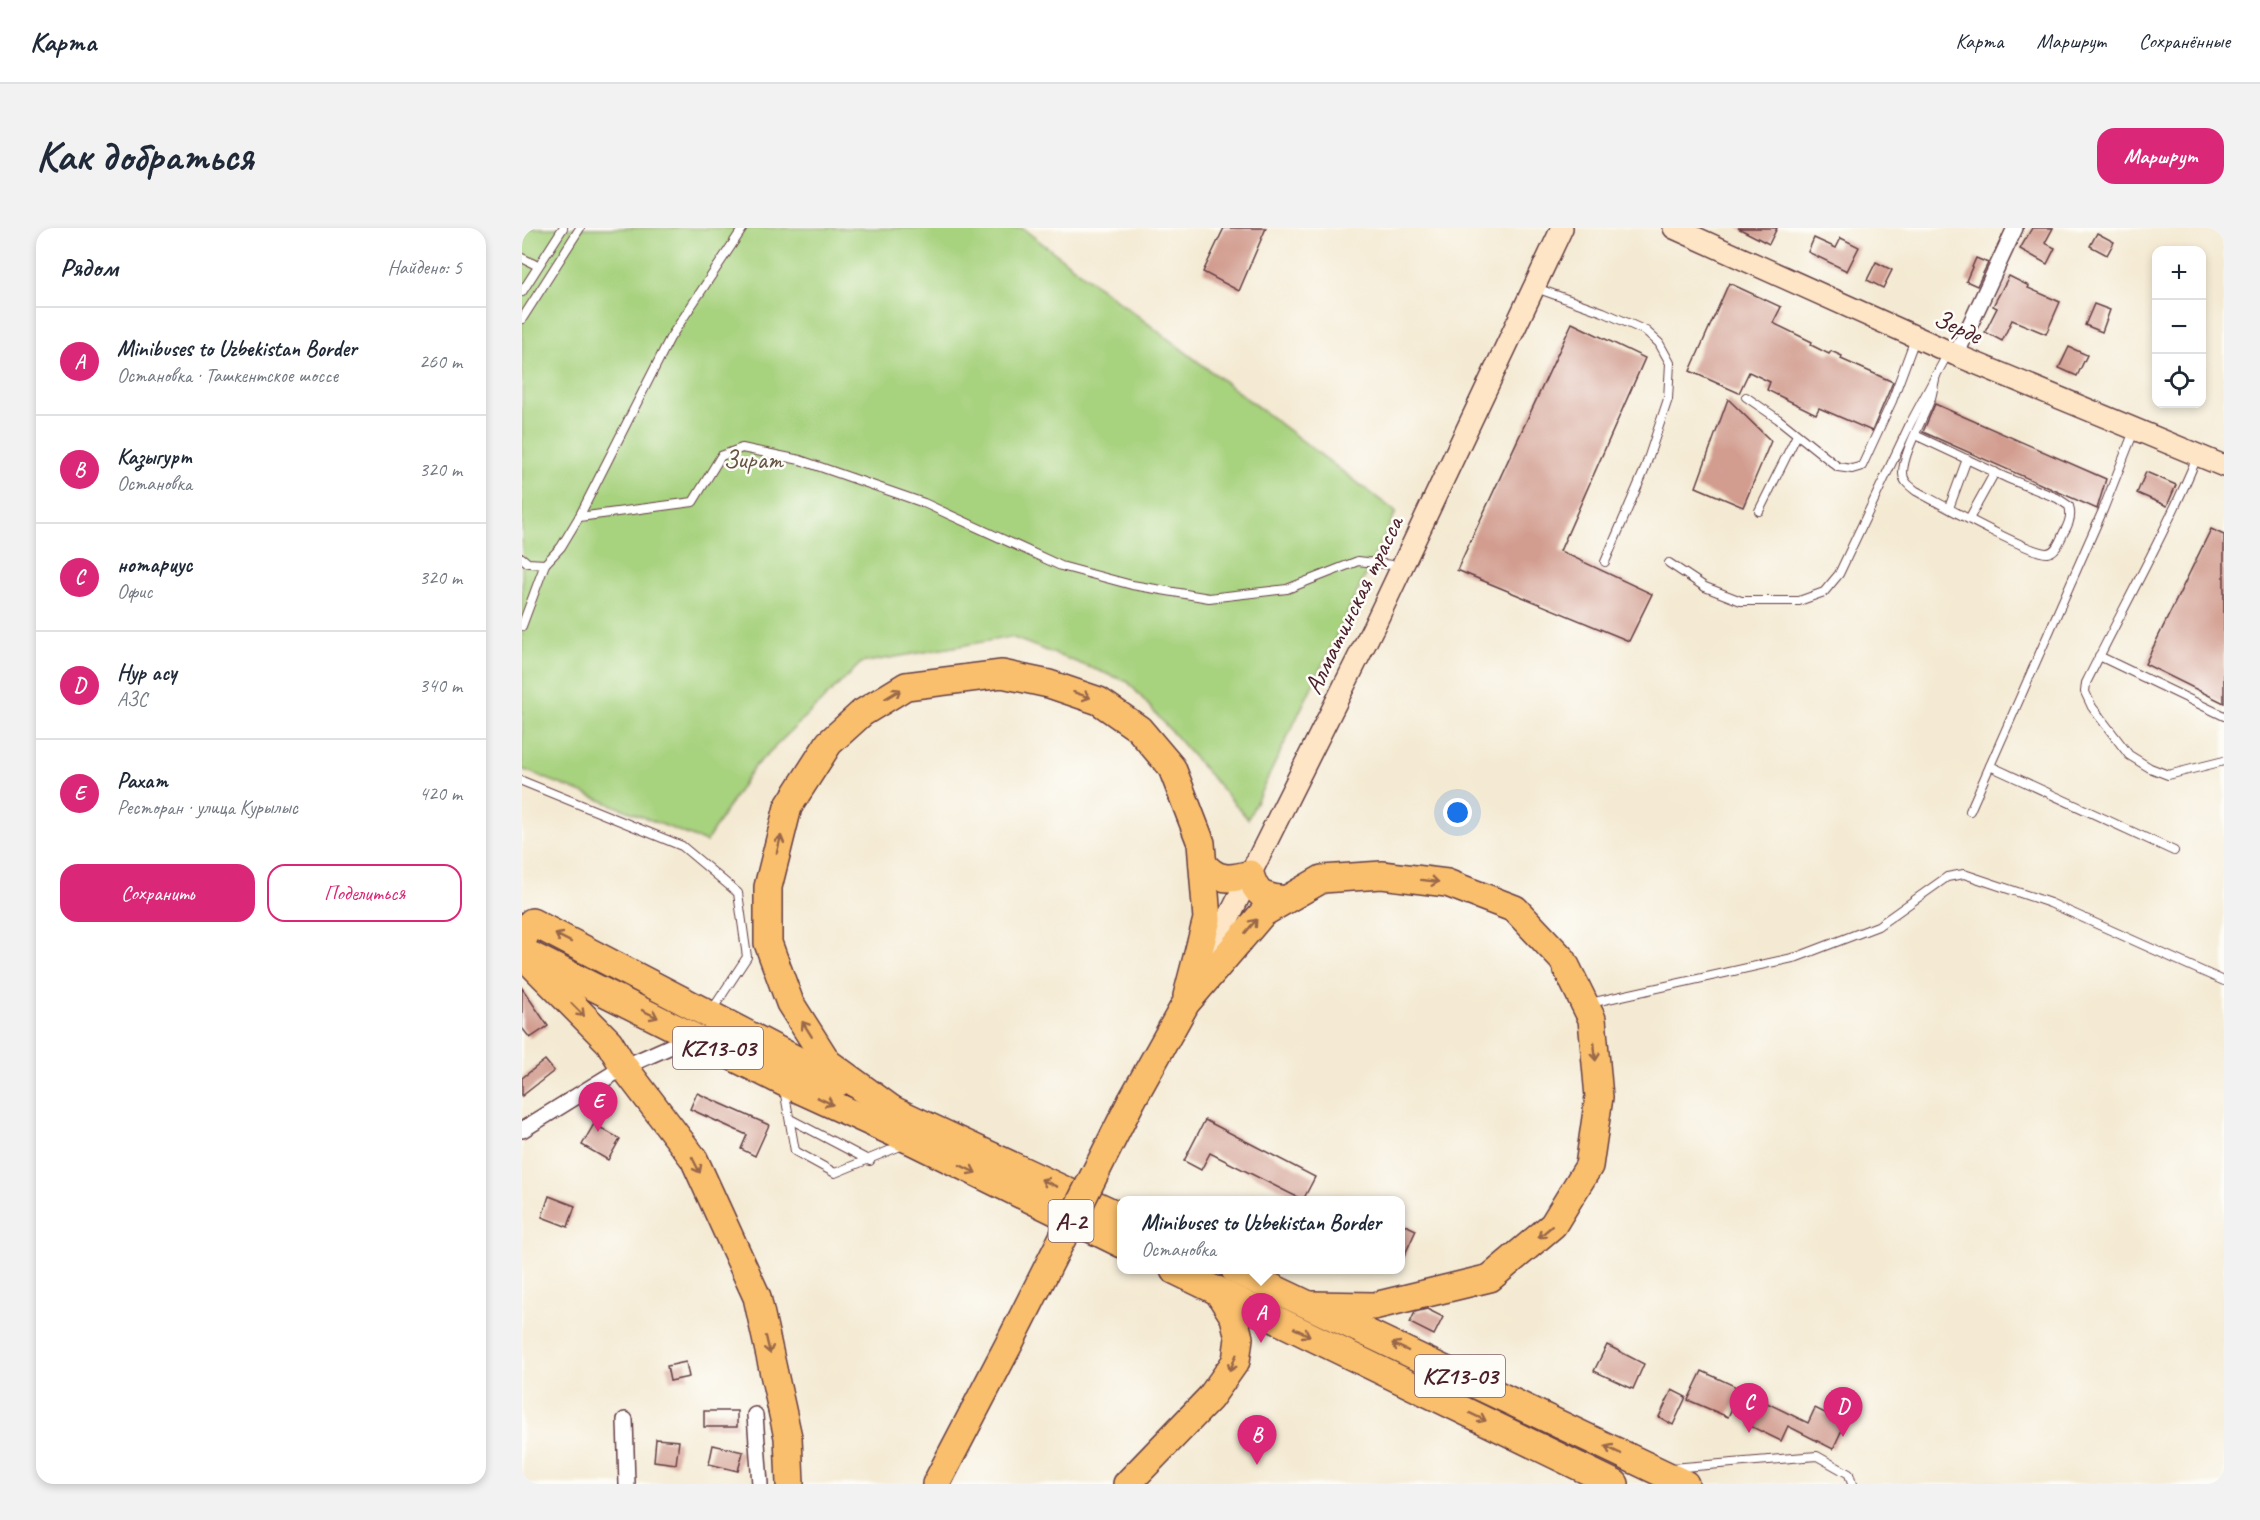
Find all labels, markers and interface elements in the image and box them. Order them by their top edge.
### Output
text: Карта [30,24,97,59]
text: Карта [1955,28,2004,54]
text: Маршрут [2037,28,2106,54]
text: Сохранённые [2139,28,2230,54]
button: Маршрут [2097,128,2224,184]
text: Как добраться [36,130,253,183]
map controls [2152,246,2206,408]
button: + [2152,246,2206,300]
text: Рядом [60,251,118,284]
text: Найдено: 5 [387,255,462,280]
button: − [2152,300,2206,354]
street label: Зерде [1929,301,1988,352]
text: Minibuses to Uzbekistan Border [117,335,357,363]
text: A [74,349,85,374]
text: 260 m [419,349,462,374]
button: locate [2152,354,2206,408]
text: Остановка · Ташкентское шоссе [117,363,338,388]
text: Казыгурт [117,443,192,471]
park label: Зират [723,443,785,476]
text: B [74,457,85,482]
text: 320 m [419,457,462,482]
text: Остановка [117,471,192,496]
street label: Алматинская трасса [1296,509,1412,699]
text: нотариус [117,551,192,579]
text: C [75,565,84,590]
text: 320 m [419,565,462,590]
text: Офис [117,579,152,604]
text: Нур асу [117,659,177,687]
text: D [74,673,85,698]
text: 340 m [419,673,462,698]
text: АЗС [117,687,147,712]
one-way arrow [884,688,901,700]
one-way arrow [1072,690,1091,701]
text: Рахат [117,767,168,795]
text: E [74,781,85,806]
text: 420 m [419,781,462,806]
text: Ресторан · улица Курылыс [117,795,298,820]
your location [1443,798,1472,827]
one-way arrow [773,835,785,854]
button: Сохранить [60,864,255,922]
button: Поделиться [267,864,462,922]
one-way arrow [1420,876,1440,887]
one-way arrow [1244,919,1258,934]
one-way arrow [555,932,572,944]
one-way arrow [570,1003,585,1018]
one-way arrow [640,1009,658,1021]
one-way arrow [800,1021,812,1038]
road number: KZ13-03 [673,1027,763,1069]
one-way arrow [1590,1041,1601,1061]
pin: E [578,1082,618,1132]
one-way arrow [815,1096,833,1107]
one-way arrow [690,1156,702,1174]
one-way arrow [958,1163,976,1175]
one-way arrow [1041,1177,1059,1189]
popup [1117,1196,1405,1274]
road number: A-2 [1048,1200,1094,1242]
text: Minibuses to Uzbekistan Border [1141,1209,1381,1237]
one-way arrow [1538,1225,1553,1239]
text: Остановка [1141,1237,1216,1262]
pin: A [1242,1294,1280,1343]
one-way arrow [1293,1327,1311,1338]
one-way arrow [763,1335,774,1354]
one-way arrow [1391,1341,1409,1353]
one-way arrow [1227,1353,1238,1371]
road number: KZ13-03 [1415,1355,1505,1397]
pin: C [1730,1384,1768,1433]
pin: D [1824,1388,1862,1437]
one-way arrow [1468,1412,1486,1424]
pin: B [1238,1416,1276,1465]
one-way arrow [1605,1443,1623,1455]

